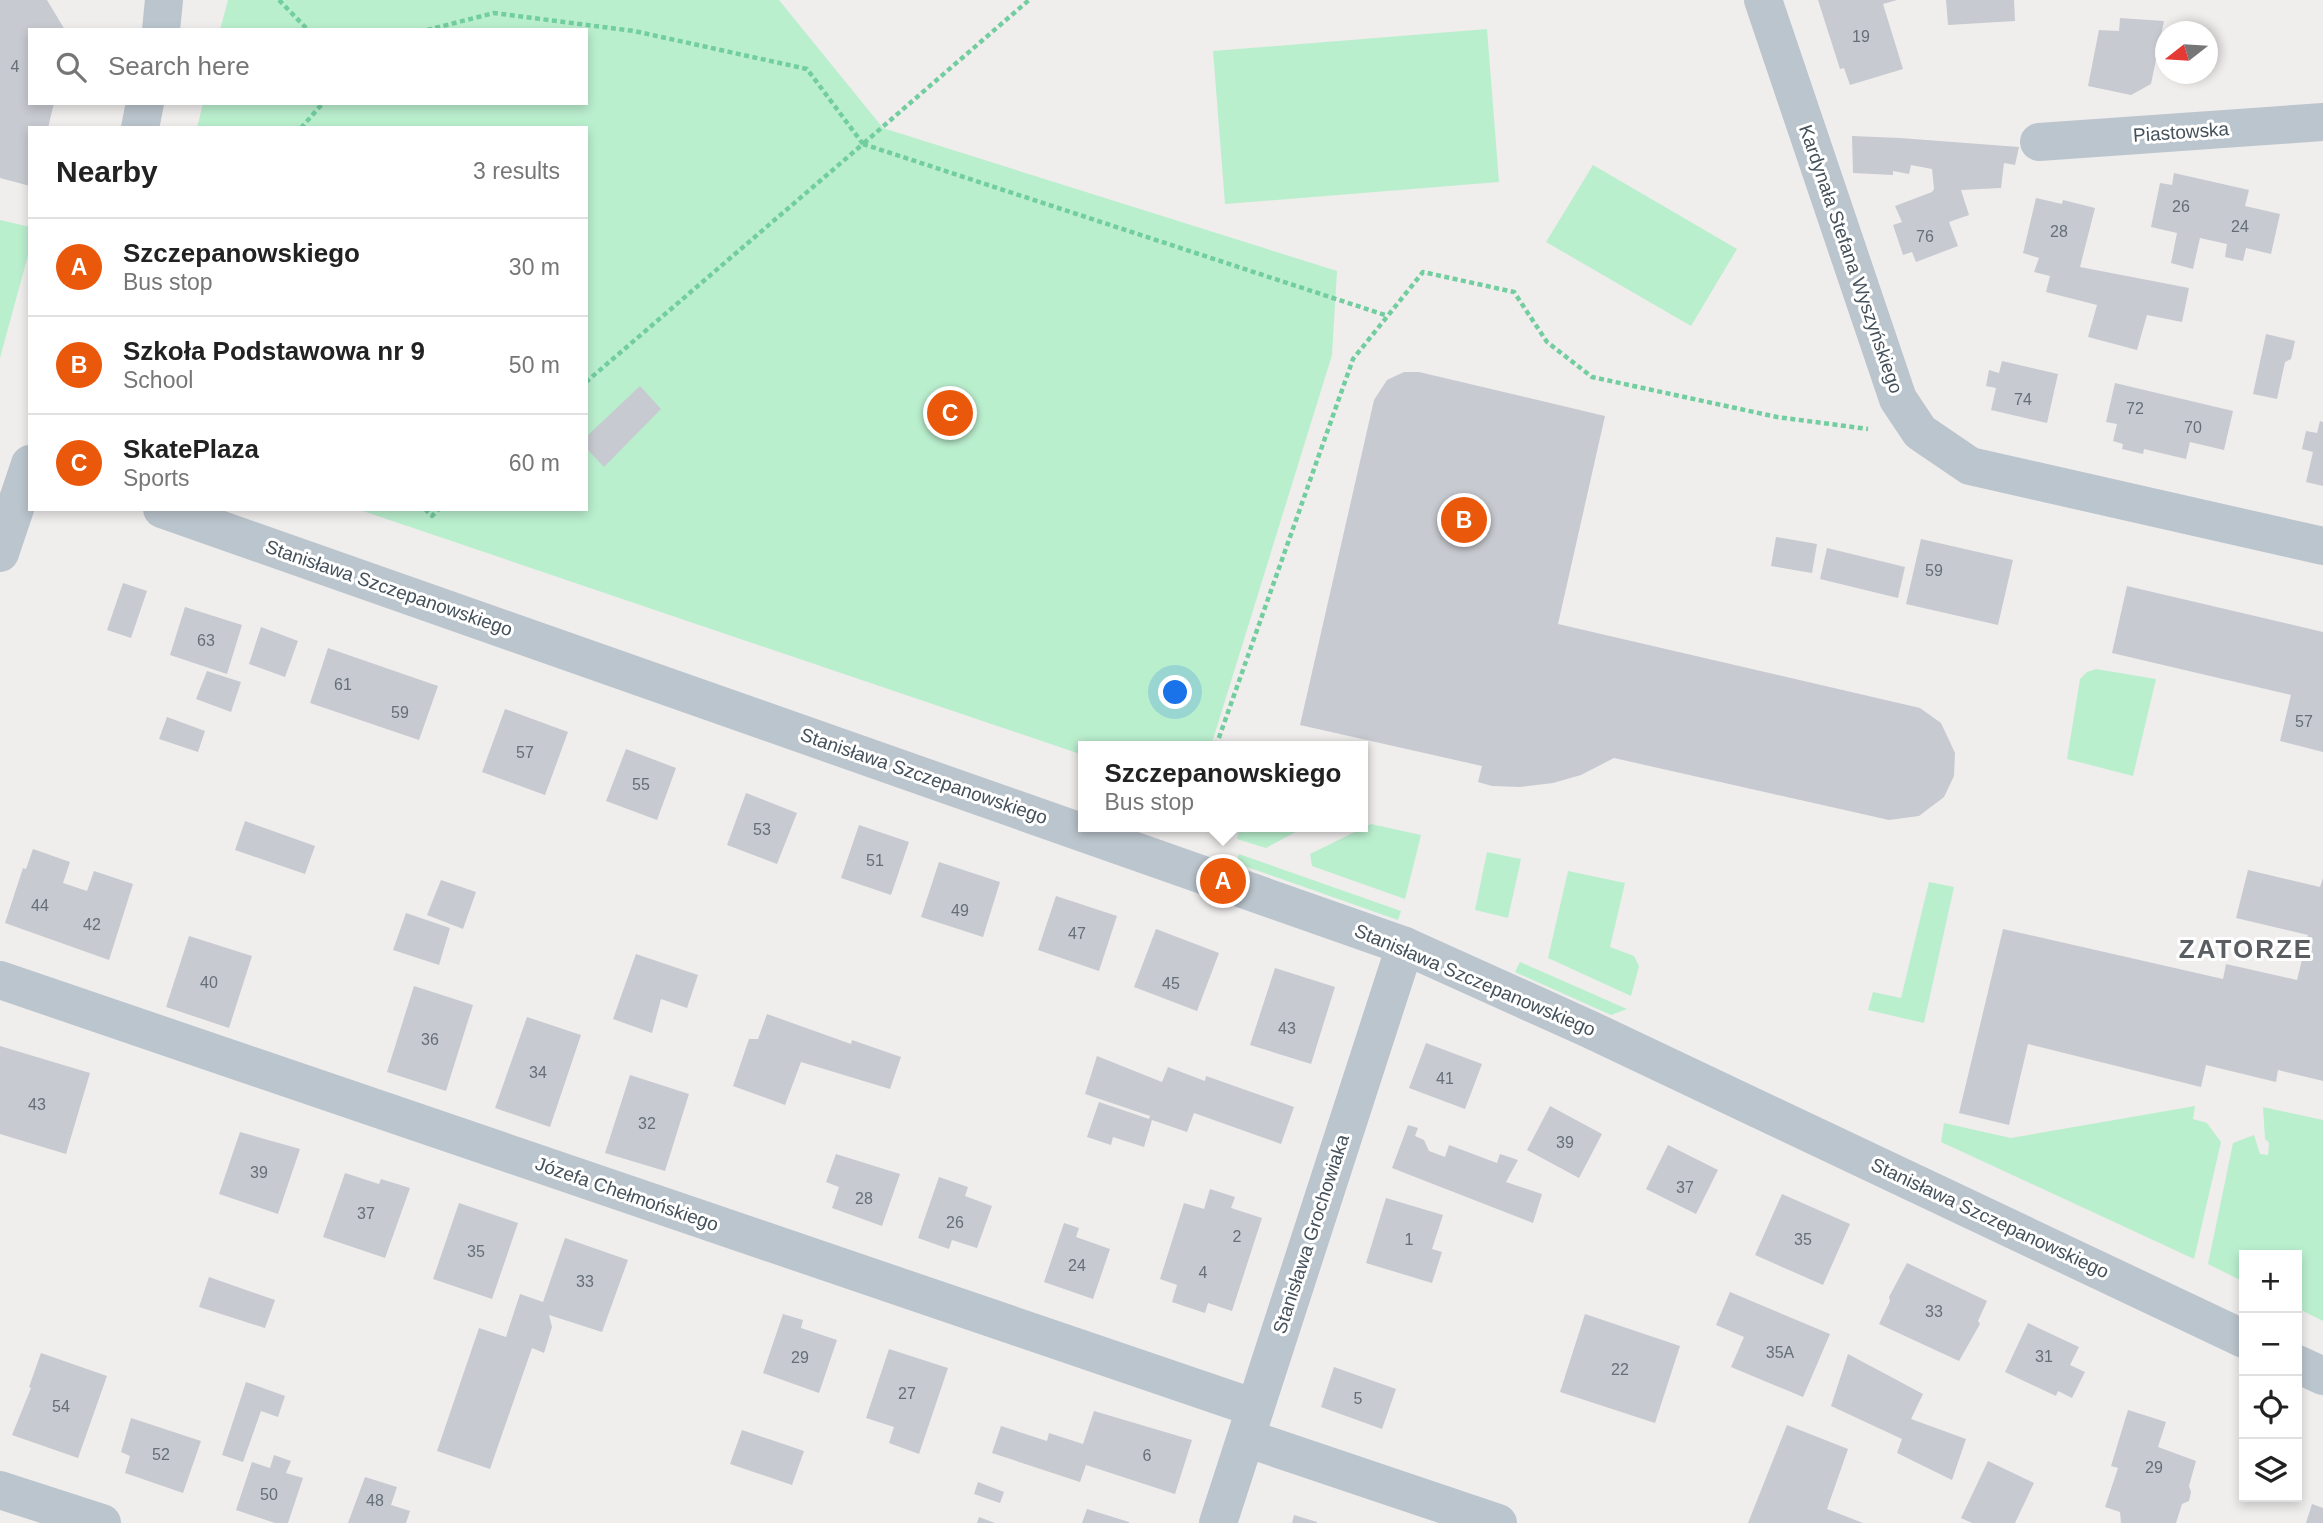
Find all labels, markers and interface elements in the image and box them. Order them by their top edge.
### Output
north arrow [2155,21,2218,84]
search box [28,28,588,105]
house number: 19 [1852,28,1870,45]
icon: search [52,48,90,86]
text: Search here [108,51,250,81]
house number: 4 [11,58,20,75]
street label: Piastowska [2132,118,2230,146]
street label: Kardynała Stefana Wyszyńskiego [1795,122,1907,396]
text: Nearby [56,155,158,188]
text: 3 results [473,158,560,184]
house number: 26 [2172,198,2190,215]
house number: 24 [2231,218,2249,235]
house number: 28 [2050,223,2068,240]
house number: 76 [1916,228,1934,245]
text: Szczepanowskiego [123,238,360,268]
text: A [71,254,87,280]
text: 30 m [509,254,560,280]
text: Bus stop [123,269,213,295]
text: Szkoła Podstawowa nr 9 [123,336,425,366]
text: B [71,352,87,378]
text: 50 m [509,352,560,378]
text: School [123,367,193,393]
pin: C [927,387,973,439]
house number: 74 [2014,391,2032,408]
house number: 72 [2126,400,2144,417]
house number: 70 [2184,419,2202,436]
text: SkatePlaza [123,434,259,464]
text: C [71,450,87,476]
text: 60 m [509,450,560,476]
text: Sports [123,465,189,491]
pin: B [1441,494,1487,546]
street label: Stanisława Szczepanowskiego [263,536,515,640]
house number: 59 [1925,562,1943,579]
house number: 63 [197,632,215,649]
your location [1158,675,1192,709]
house number: 61 [334,676,352,693]
house number: 59 [391,704,409,721]
house number: 57 [2295,713,2313,730]
street label: Stanisława Szczepanowskiego [798,724,1050,828]
popup [1078,741,1368,832]
house number: 57 [516,744,534,761]
text: Szczepanowskiego [1105,758,1341,788]
house number: 55 [632,776,650,793]
text: Bus stop [1105,789,1194,815]
house number: 53 [753,821,771,838]
house number: 51 [866,852,884,869]
pin: A [1200,855,1246,907]
house number: 44 [31,897,49,914]
house number: 49 [951,902,969,919]
house number: 42 [83,916,101,933]
street label: Stanisława Szczepanowskiego [1351,920,1599,1040]
house number: 47 [1068,925,1086,942]
district label: ZATORZE [2179,934,2313,964]
house number: 40 [200,974,218,991]
house number: 45 [1162,975,1180,992]
house number: 43 [1278,1020,1296,1037]
house number: 36 [421,1031,439,1048]
house number: 34 [529,1064,547,1081]
house number: 41 [1436,1070,1454,1087]
house number: 43 [28,1096,46,1113]
house number: 32 [638,1115,656,1132]
street label: Stanisława Grochowiaka [1269,1131,1353,1336]
house number: 39 [1556,1134,1574,1151]
street label: Józefa Chełmońskiego [533,1153,721,1235]
street label: Stanisława Szczepanowskiego [1868,1154,2112,1282]
house number: 39 [250,1164,268,1181]
house number: 37 [1676,1179,1694,1196]
house number: 28 [855,1190,873,1207]
house number: 37 [357,1205,375,1222]
house number: 26 [946,1214,964,1231]
house number: 2 [1233,1228,1242,1245]
house number: 1 [1405,1231,1414,1248]
house number: 35 [1794,1231,1812,1248]
house number: 35 [467,1243,485,1260]
map controls [2239,1250,2302,1502]
button: + [2239,1250,2302,1313]
house number: 24 [1068,1257,1086,1274]
house number: 4 [1199,1264,1208,1281]
house number: 33 [576,1273,594,1290]
house number: 33 [1925,1303,1943,1320]
button: − [2239,1313,2302,1376]
house number: 35A [1766,1344,1795,1361]
house number: 31 [2035,1348,2053,1365]
house number: 29 [791,1349,809,1366]
house number: 22 [1611,1361,1629,1378]
button: locate [2239,1376,2302,1439]
house number: 27 [898,1385,916,1402]
house number: 5 [1354,1390,1363,1407]
house number: 54 [52,1398,70,1415]
button: layers [2239,1439,2302,1502]
house number: 52 [152,1446,170,1463]
house number: 6 [1143,1447,1152,1464]
house number: 29 [2145,1459,2163,1476]
house number: 50 [260,1486,278,1503]
house number: 48 [366,1492,384,1509]

